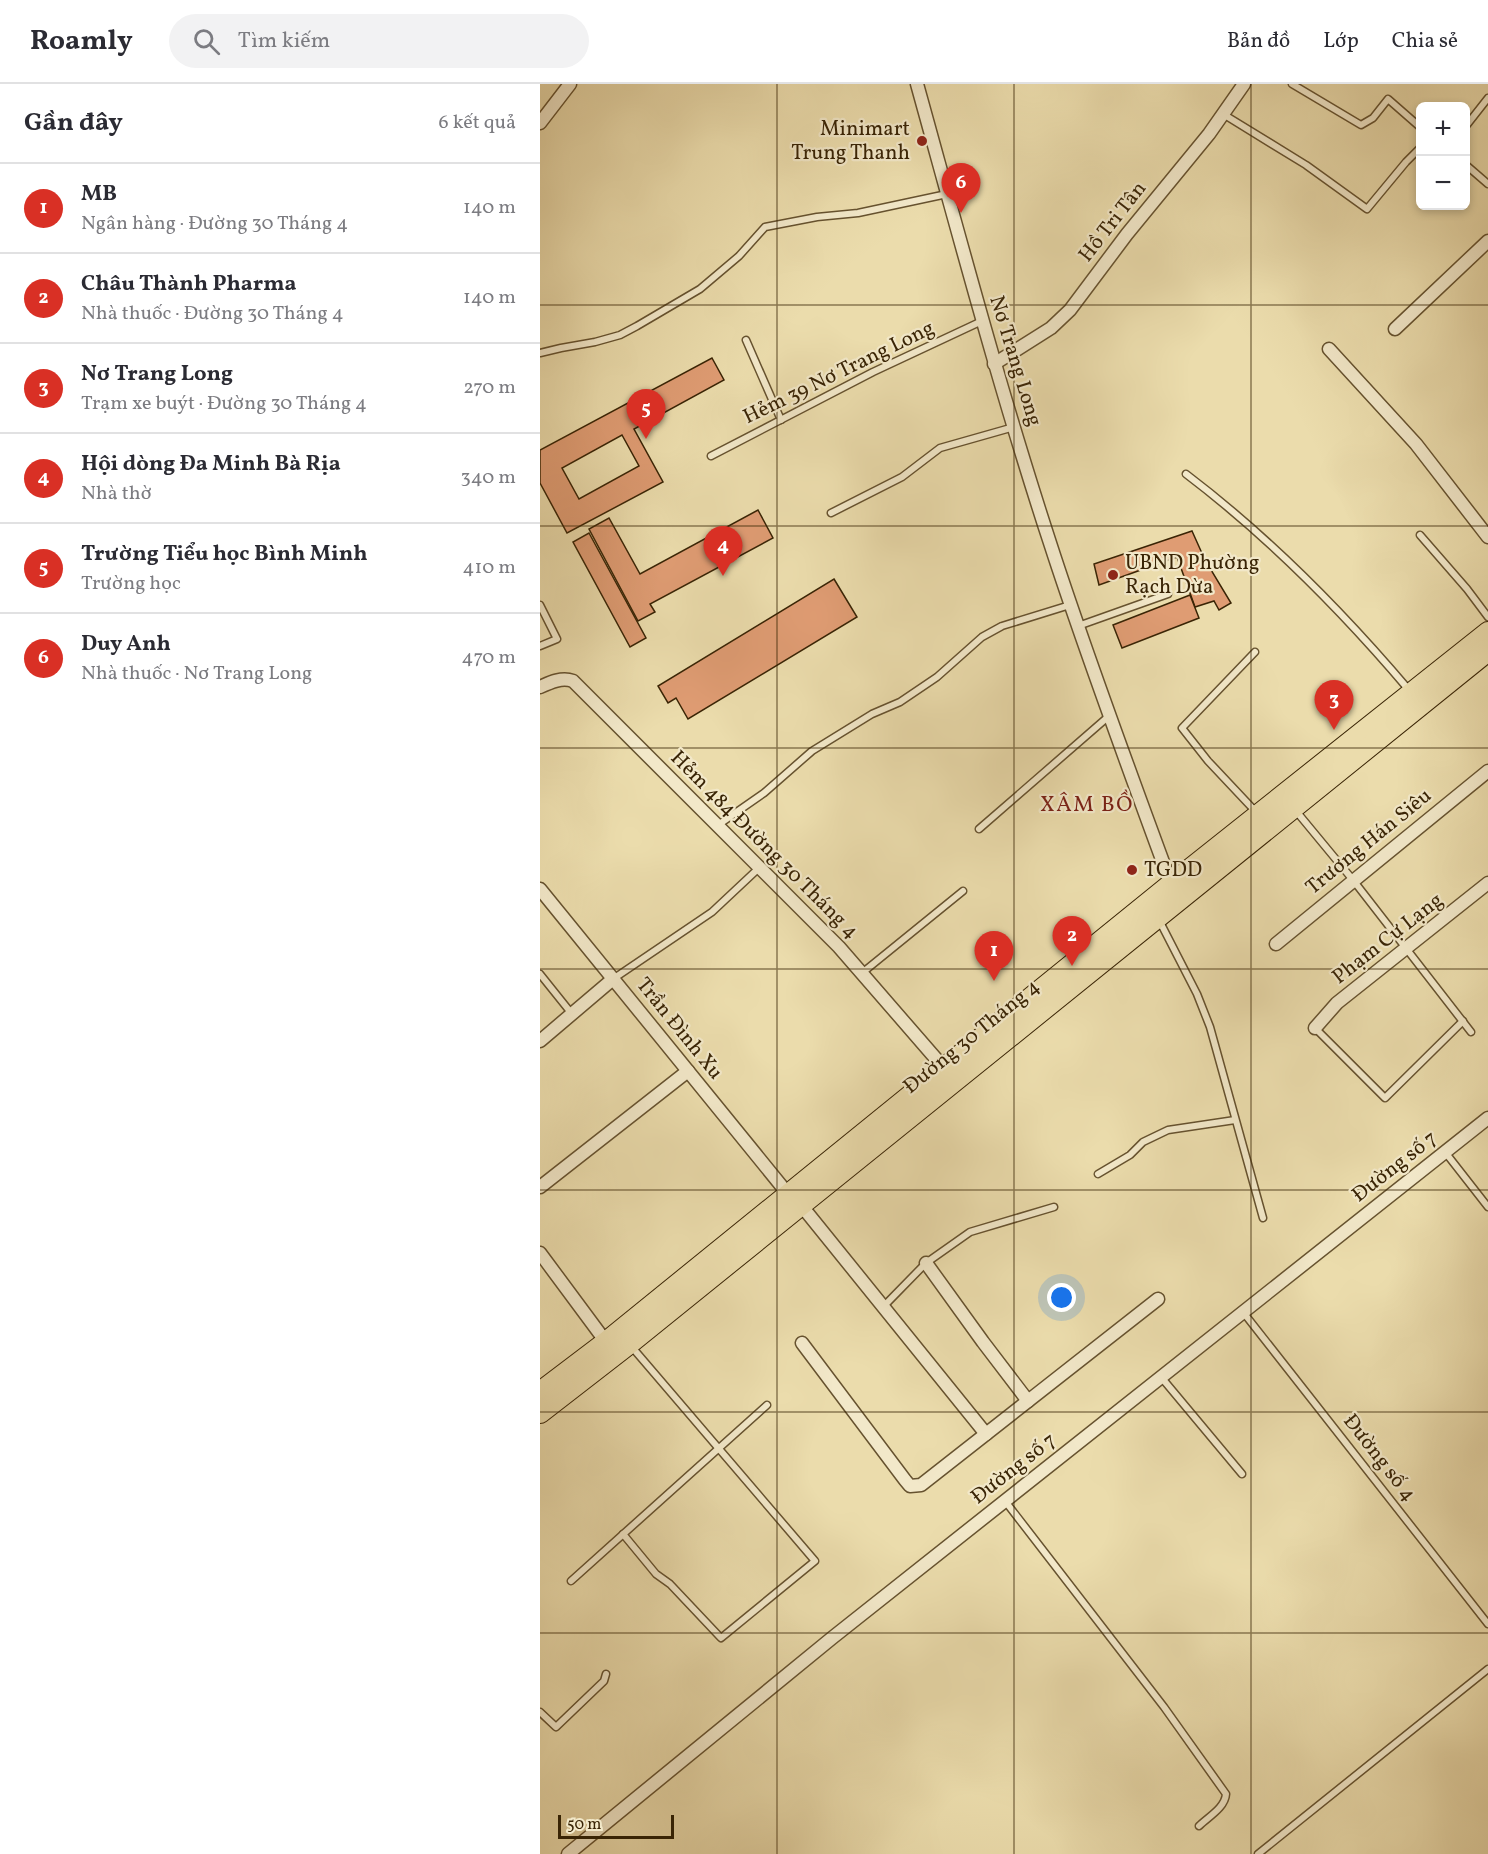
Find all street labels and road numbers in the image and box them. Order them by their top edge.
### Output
street label: Hồ Tri Tân [1072,176,1154,268]
street label: Nơ Trang Long [981,292,1049,430]
street label: Hẻm 39 Nơ Trang Long [739,314,939,432]
street label: Hẻm 484 Đường 30 Tháng 4 [663,744,865,946]
street label: Trương Hán Siêu [1300,782,1438,902]
street label: Phạm Cự Lạng [1326,886,1450,992]
street label: Trần Đình Xu [629,972,729,1086]
street label: Đường 30 Tháng 4 [897,973,1047,1101]
street label: Đường số 7 [1346,1124,1444,1210]
street label: Đường số 4 [1336,1408,1422,1508]
street label: Đường số 7 [965,1426,1063,1512]

